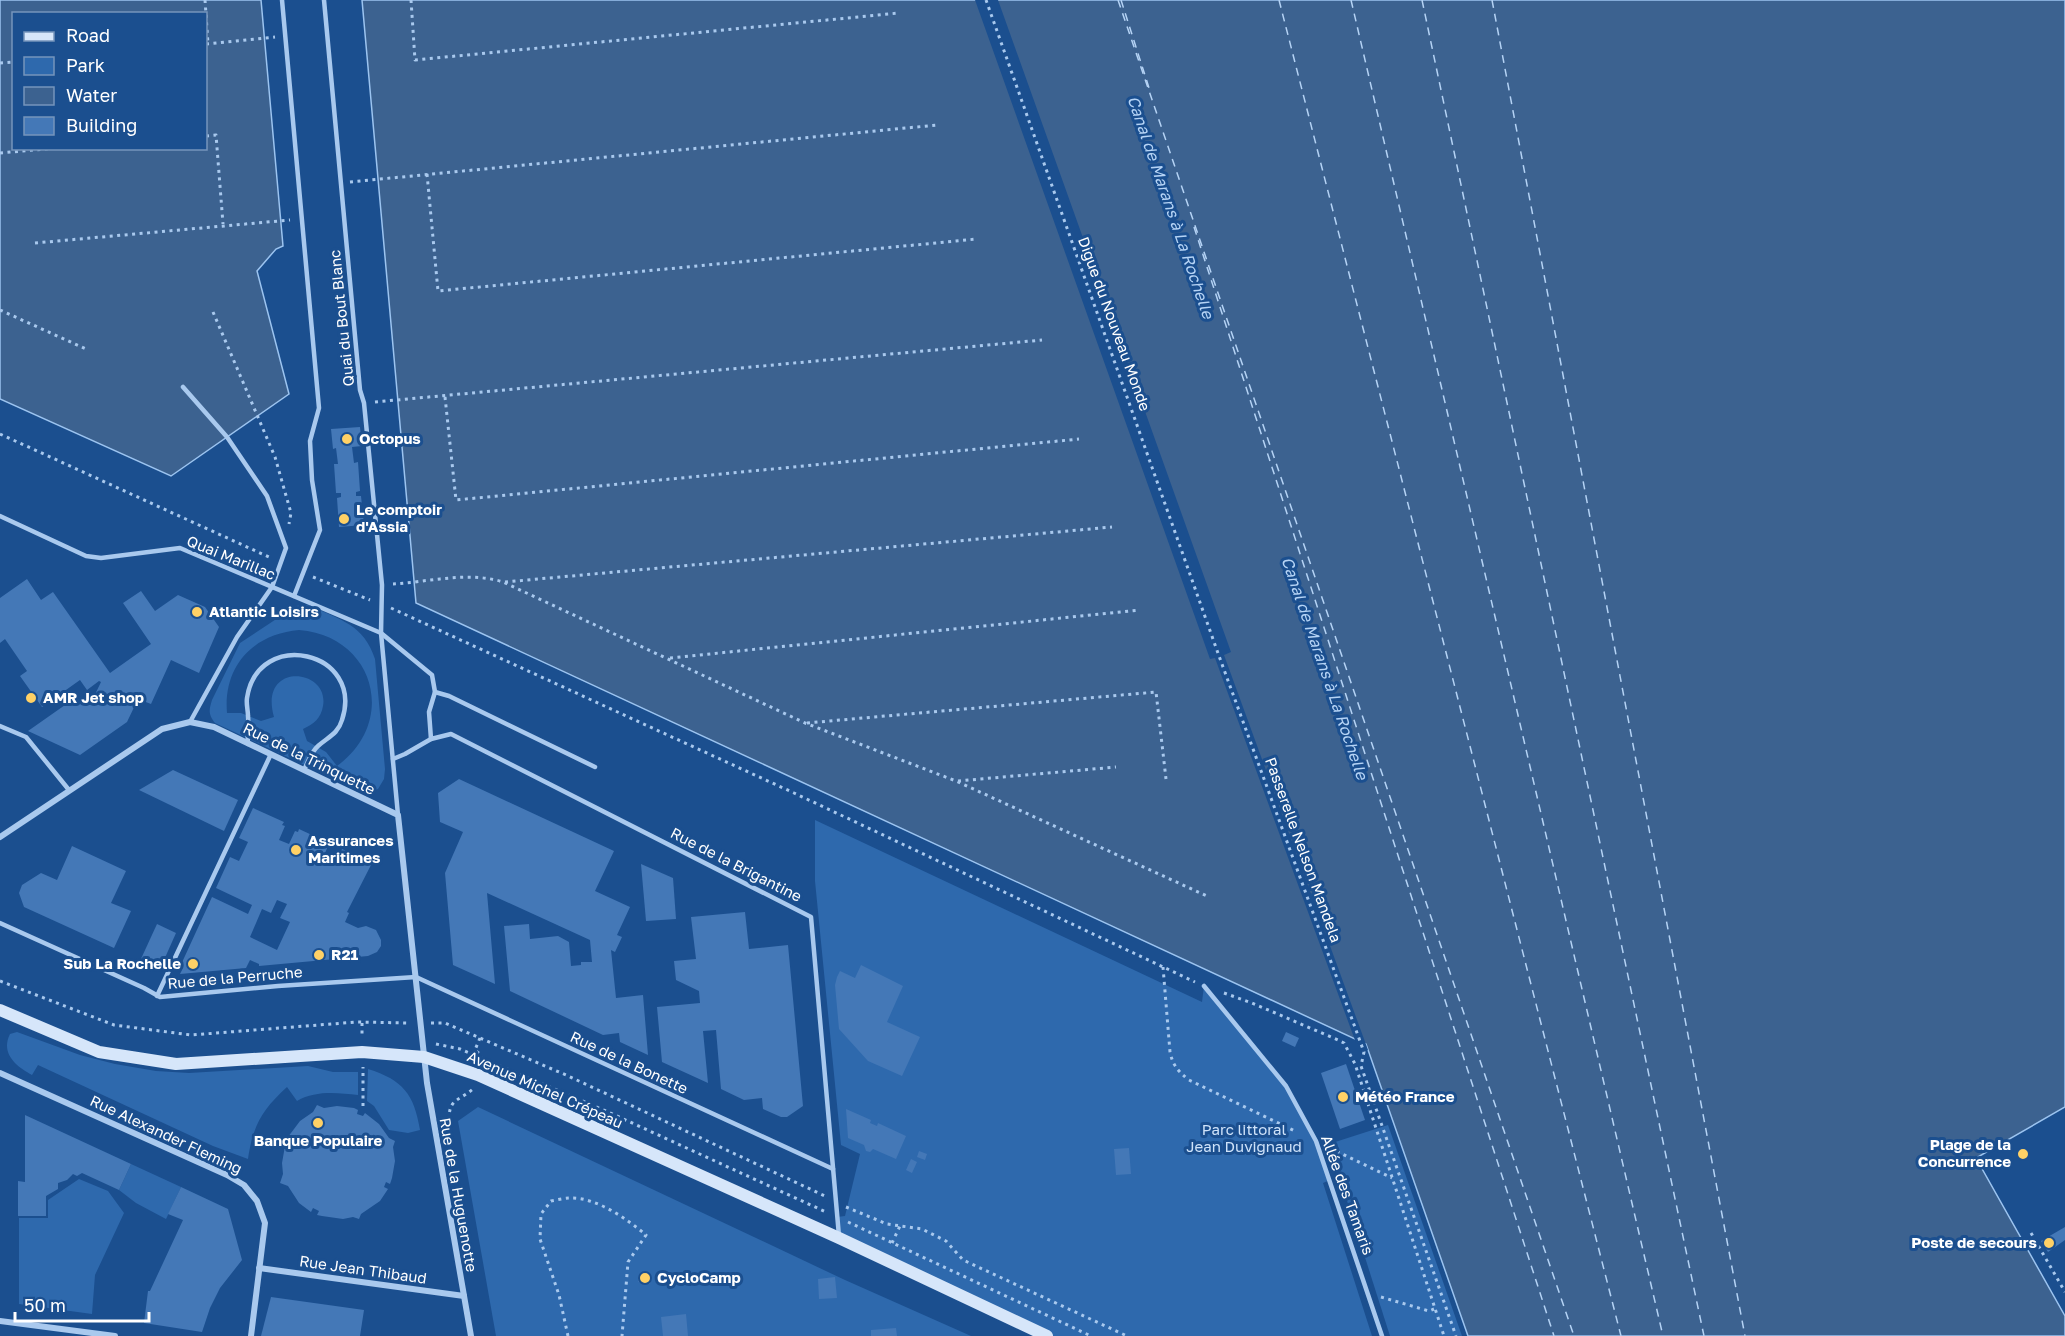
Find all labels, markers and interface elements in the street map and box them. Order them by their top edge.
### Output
legend [12,12,207,150]
text: Road [66,24,110,46]
text: Park [66,54,105,76]
text: Water [66,84,117,106]
water label: Canal de Marans à La Rochelle [1123,93,1219,323]
text: Building [66,114,137,136]
street label: Digue du Nouveau Monde [1075,234,1155,413]
street label: Quai du Bout Blanc [325,249,357,387]
place label: Octopus [359,429,421,447]
marker: Octopus [340,432,354,446]
place label: Le comptoir d'Assia [356,500,442,535]
marker: Le comptoir d'Assia [337,512,351,526]
street label: Quai Marillac [184,531,278,583]
water label: Canal de Marans à La Rochelle [1277,554,1373,784]
place label: Atlantic Loisirs [209,602,319,620]
marker: Atlantic Loisirs [190,605,204,619]
place label: AMR Jet shop [43,688,144,706]
marker: AMR Jet shop [24,691,38,705]
street label: Rue de la Trinquette [240,718,379,798]
street label: Passerelle Nelson Mandela [1262,755,1346,945]
street label: Rue de la Brigantine [668,823,805,905]
place label: Assurances Maritimes [308,831,394,866]
marker: Assurances Maritimes [289,843,303,857]
place label: R21 [331,945,359,963]
marker: R21 [312,948,326,962]
place label: Sub La Rochelle [63,954,181,972]
marker: Sub La Rochelle [186,957,200,971]
street label: Rue de la Perruche [167,962,303,992]
street label: Rue de la Bonette [568,1027,691,1097]
street label: Avenue Michel Crépeau [465,1047,626,1132]
place label: Météo France [1355,1087,1455,1105]
marker: Météo France [1336,1090,1350,1104]
street label: Rue Alexander Fleming [88,1091,245,1177]
marker: Banque Populaire [311,1116,325,1130]
street label: Rue de la Huguenotte [437,1116,481,1274]
park label: Parc littoral Jean Duvignaud [1186,1120,1302,1155]
place label: Banque Populaire [254,1131,382,1149]
street label: Allée des Tamaris [1318,1132,1378,1257]
place label: Plage de la Concurrence [1918,1135,2011,1170]
marker: Plage de la Concurrence [2016,1147,2030,1161]
place label: Poste de secours [1911,1233,2037,1251]
marker: Poste de secours [2042,1236,2056,1250]
street label: Rue Jean Thibaud [298,1251,428,1287]
place label: CycloCamp [657,1268,741,1286]
marker: CycloCamp [638,1271,652,1285]
scale bar [15,1285,148,1323]
text: 50 m [24,1294,66,1316]

